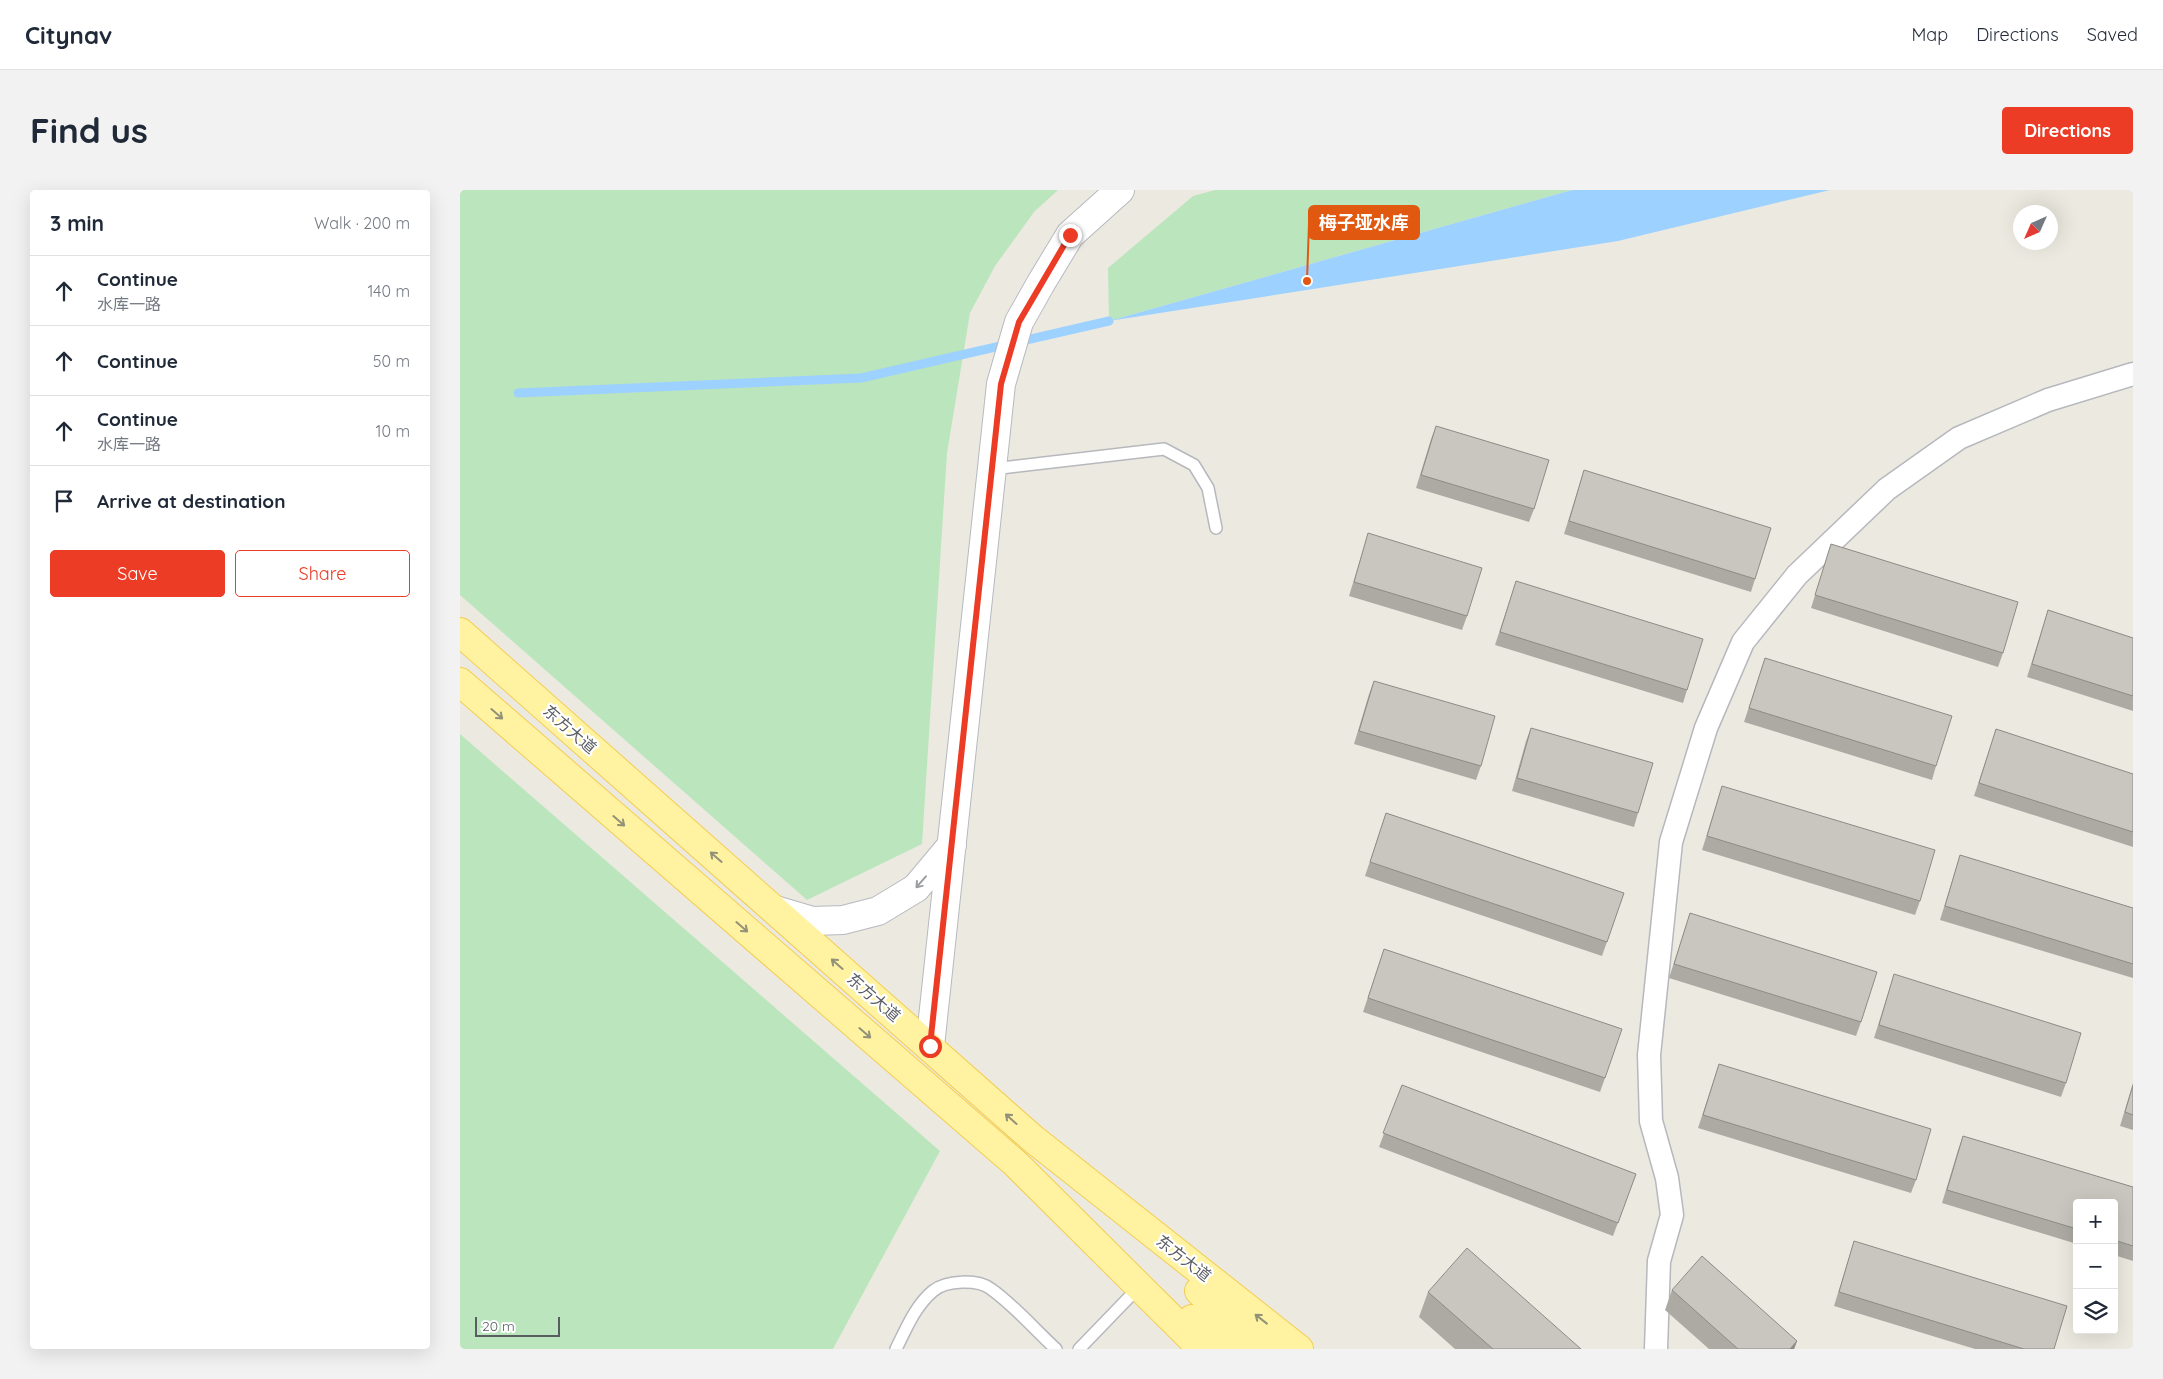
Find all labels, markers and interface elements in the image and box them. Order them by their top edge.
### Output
text: Citynav [25,20,112,50]
text: Map [1911,23,1948,46]
text: Directions [1976,23,2059,46]
text: Saved [2087,23,2138,46]
button: Directions [2002,107,2133,154]
text: Find us [30,108,148,152]
north arrow [2013,205,2058,250]
callout: 梅子垭水库 [1309,206,1419,239]
text: 3 min [50,210,104,236]
text: 梅子垭水库 [1319,211,1409,234]
text: Walk · 200 m [314,213,410,233]
route end [1059,224,1082,247]
text: Continue [97,267,178,291]
icon: ahead [50,277,78,305]
text: 140 m [367,281,410,301]
text: 水库一路 [97,294,161,314]
icon: ahead [50,347,78,375]
text: Continue [97,349,178,373]
text: 50 m [373,351,410,371]
text: Continue [97,407,178,431]
icon: ahead [50,417,78,445]
text: 10 m [376,421,410,441]
text: 水库一路 [97,434,161,454]
icon: arrive [50,487,78,515]
text: Arrive at destination [97,489,286,513]
button: Save [50,550,225,597]
button: Share [235,550,410,597]
street label: 东方大道 [539,700,601,758]
one-way arrow [490,709,503,720]
one-way arrow [613,815,626,826]
one-way arrow [709,851,722,863]
one-way arrow [915,876,927,889]
one-way arrow [736,921,749,933]
one-way arrow [831,959,844,970]
street label: 东方大道 [843,968,905,1026]
one-way arrow [859,1027,872,1039]
route start [919,1035,942,1058]
one-way arrow [1004,1113,1017,1125]
map controls [2073,1199,2118,1334]
button: + [2073,1199,2118,1244]
street label: 东方大道 [1153,1230,1215,1286]
button: − [2073,1244,2118,1289]
button: layers [2073,1289,2118,1334]
one-way arrow [1255,1313,1268,1324]
scale bar [475,1314,560,1337]
text: 20 m [482,1317,515,1335]

